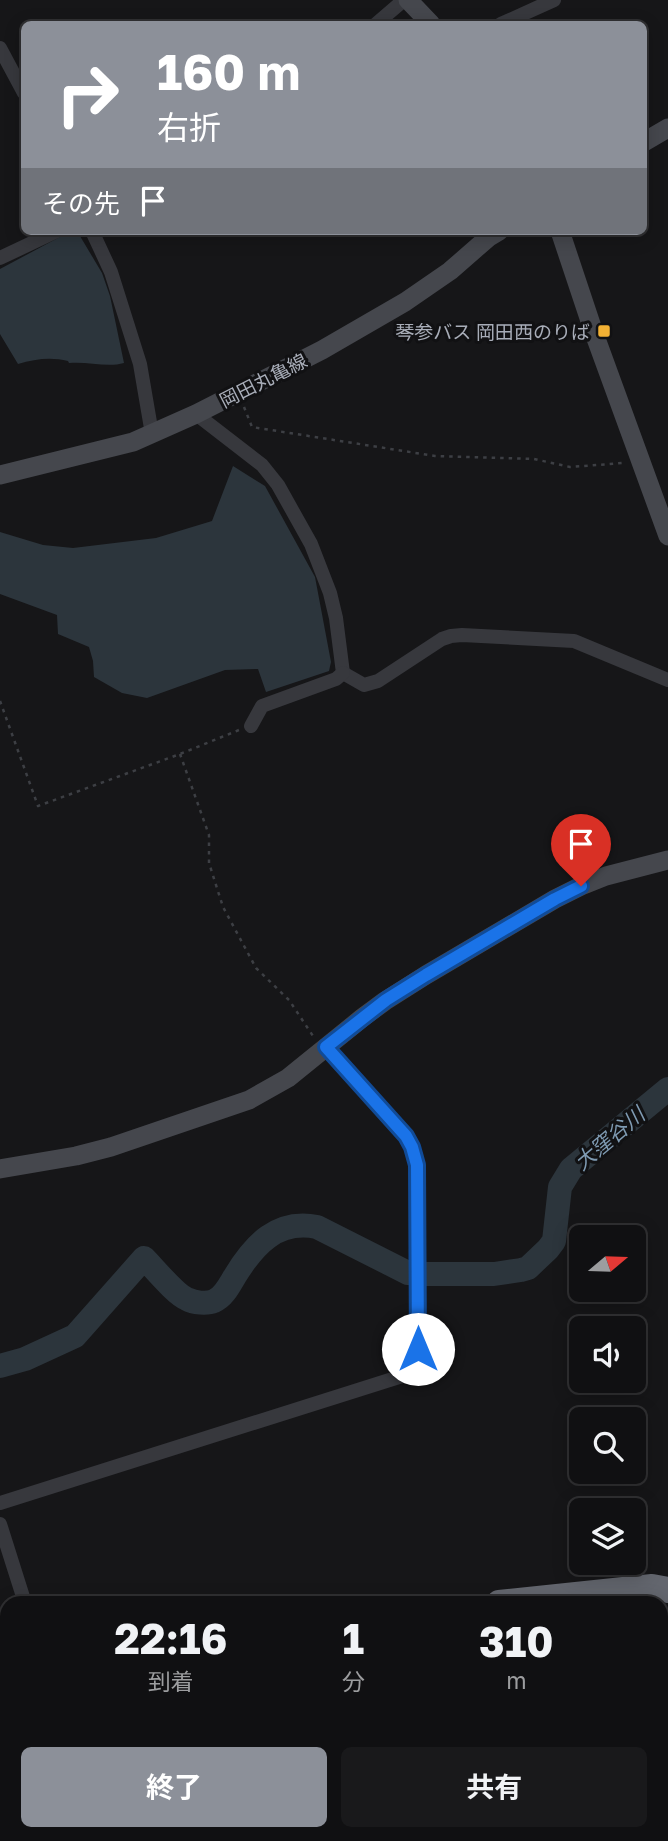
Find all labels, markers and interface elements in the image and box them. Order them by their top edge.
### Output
text: 160 m [157,42,300,101]
icon: right [42,49,133,140]
text: 右折 [157,108,221,146]
icon: arrive [134,182,172,220]
text: その先 [42,188,120,219]
place label: 琴参バス 岡田西のりば [395,320,590,343]
marker: 琴参バス 岡田西のりば [596,323,612,339]
street label: 岡田丸亀線 [215,348,311,412]
pin [551,814,611,886]
icon: arrive [562,825,600,863]
water label: 大窪谷川 [568,1100,651,1175]
north arrow [569,1225,646,1302]
map controls [569,1225,646,1575]
position arrow [381,1312,455,1386]
button: sound [569,1316,646,1393]
button: search [569,1407,646,1484]
button: layers [569,1498,646,1575]
text: 22:16 [114,1613,227,1663]
text: 1 [342,1613,364,1663]
text: 310 [479,1616,554,1666]
text: m [506,1666,527,1694]
text: 到着 [148,1667,194,1695]
text: 分 [342,1667,365,1695]
button: 終了 [21,1747,327,1827]
button: 共有 [341,1747,647,1827]

